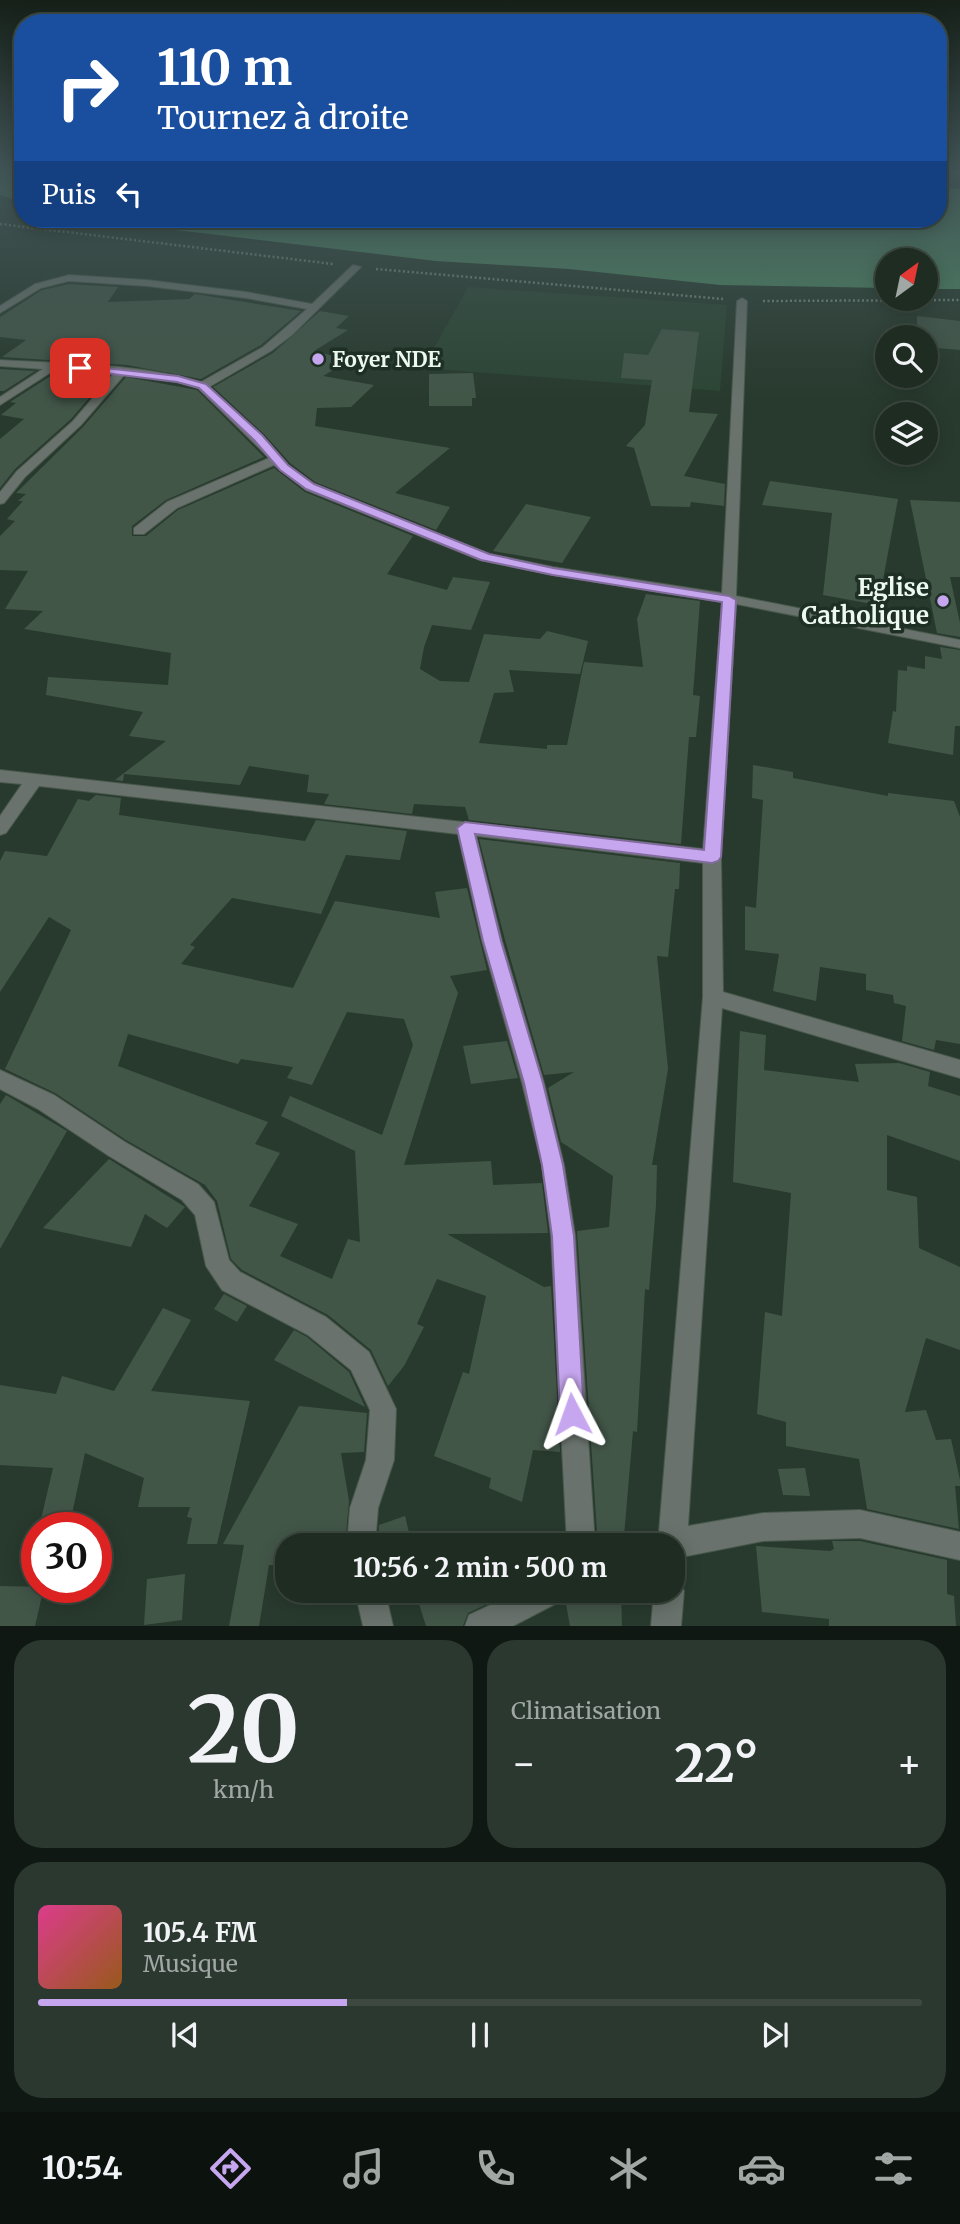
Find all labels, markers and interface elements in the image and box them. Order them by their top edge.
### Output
text: 110 m [157,37,292,98]
icon: right [42,42,133,133]
text: Tournez à droite [157,98,409,138]
icon: left [110,175,148,213]
text: Puis [42,178,96,211]
north arrow [875,248,938,312]
map controls [875,248,938,465]
button: search [875,325,938,388]
pin [50,338,110,398]
place label: Foyer NDE [332,346,441,373]
icon: arrive [61,349,99,387]
marker: Foyer NDE [310,351,326,367]
button: layers [875,402,938,465]
place label: Eglise Catholique [802,572,929,631]
marker: Eglise Catholique [935,593,951,609]
position arrow [535,1377,609,1451]
speed limit sign: 30 [21,1512,112,1603]
text: 10:56 · 2 min · 500 m [353,1551,607,1584]
text: 20 [187,1672,300,1787]
text: Climatisation [511,1696,661,1725]
text: 22° [674,1731,759,1796]
text: − [511,1740,536,1787]
text: + [897,1740,922,1787]
text: km/h [213,1775,274,1804]
text: 105.4 FM [143,1916,257,1949]
text: Musique [143,1949,238,1978]
icon: previous [166,2016,204,2054]
icon: pause [461,2016,499,2054]
icon: next [756,2016,794,2054]
icon: directions [206,2144,255,2193]
icon: music [339,2144,388,2193]
icon: phone [471,2144,520,2193]
icon: climate [604,2144,653,2193]
icon: car [737,2144,786,2193]
icon: filters [869,2144,918,2193]
text: 10:54 [42,2148,122,2188]

